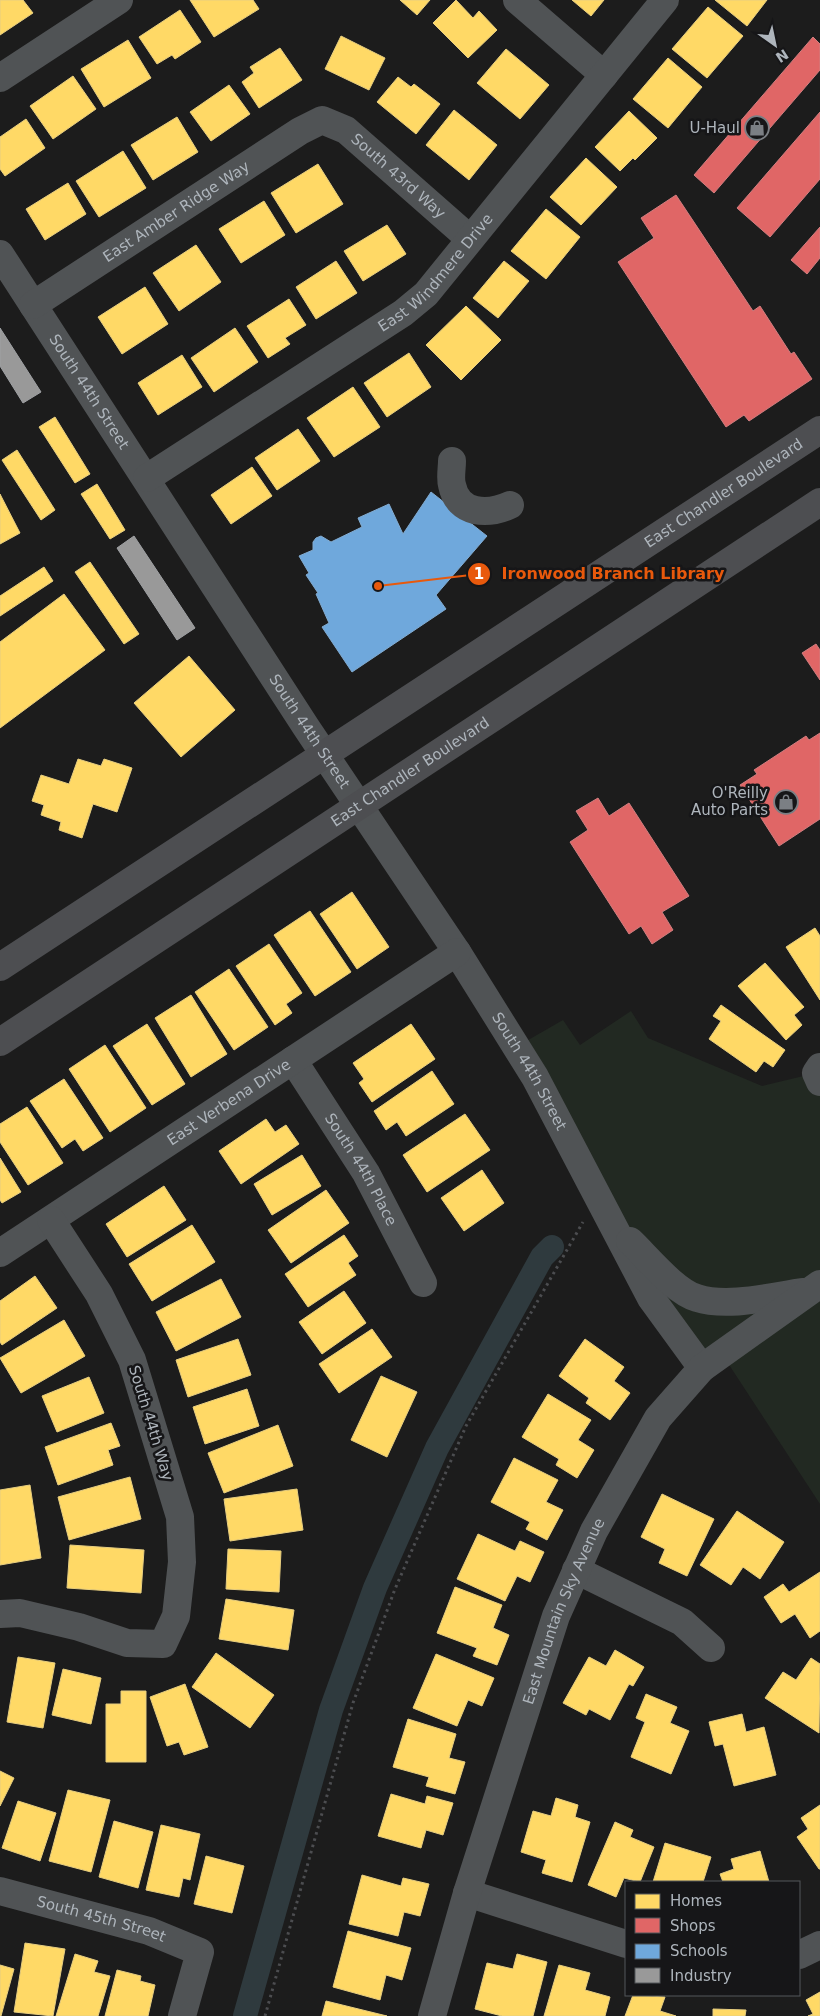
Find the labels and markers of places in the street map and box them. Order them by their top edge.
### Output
shop icon: U-Haul [744,115,770,141]
place label: U-Haul [689,119,740,137]
callout: Ironwood Branch Library [467,558,735,589]
place label: O'Reilly Auto Parts [691,784,768,819]
shop icon: O'Reilly Auto Parts [773,789,799,815]

